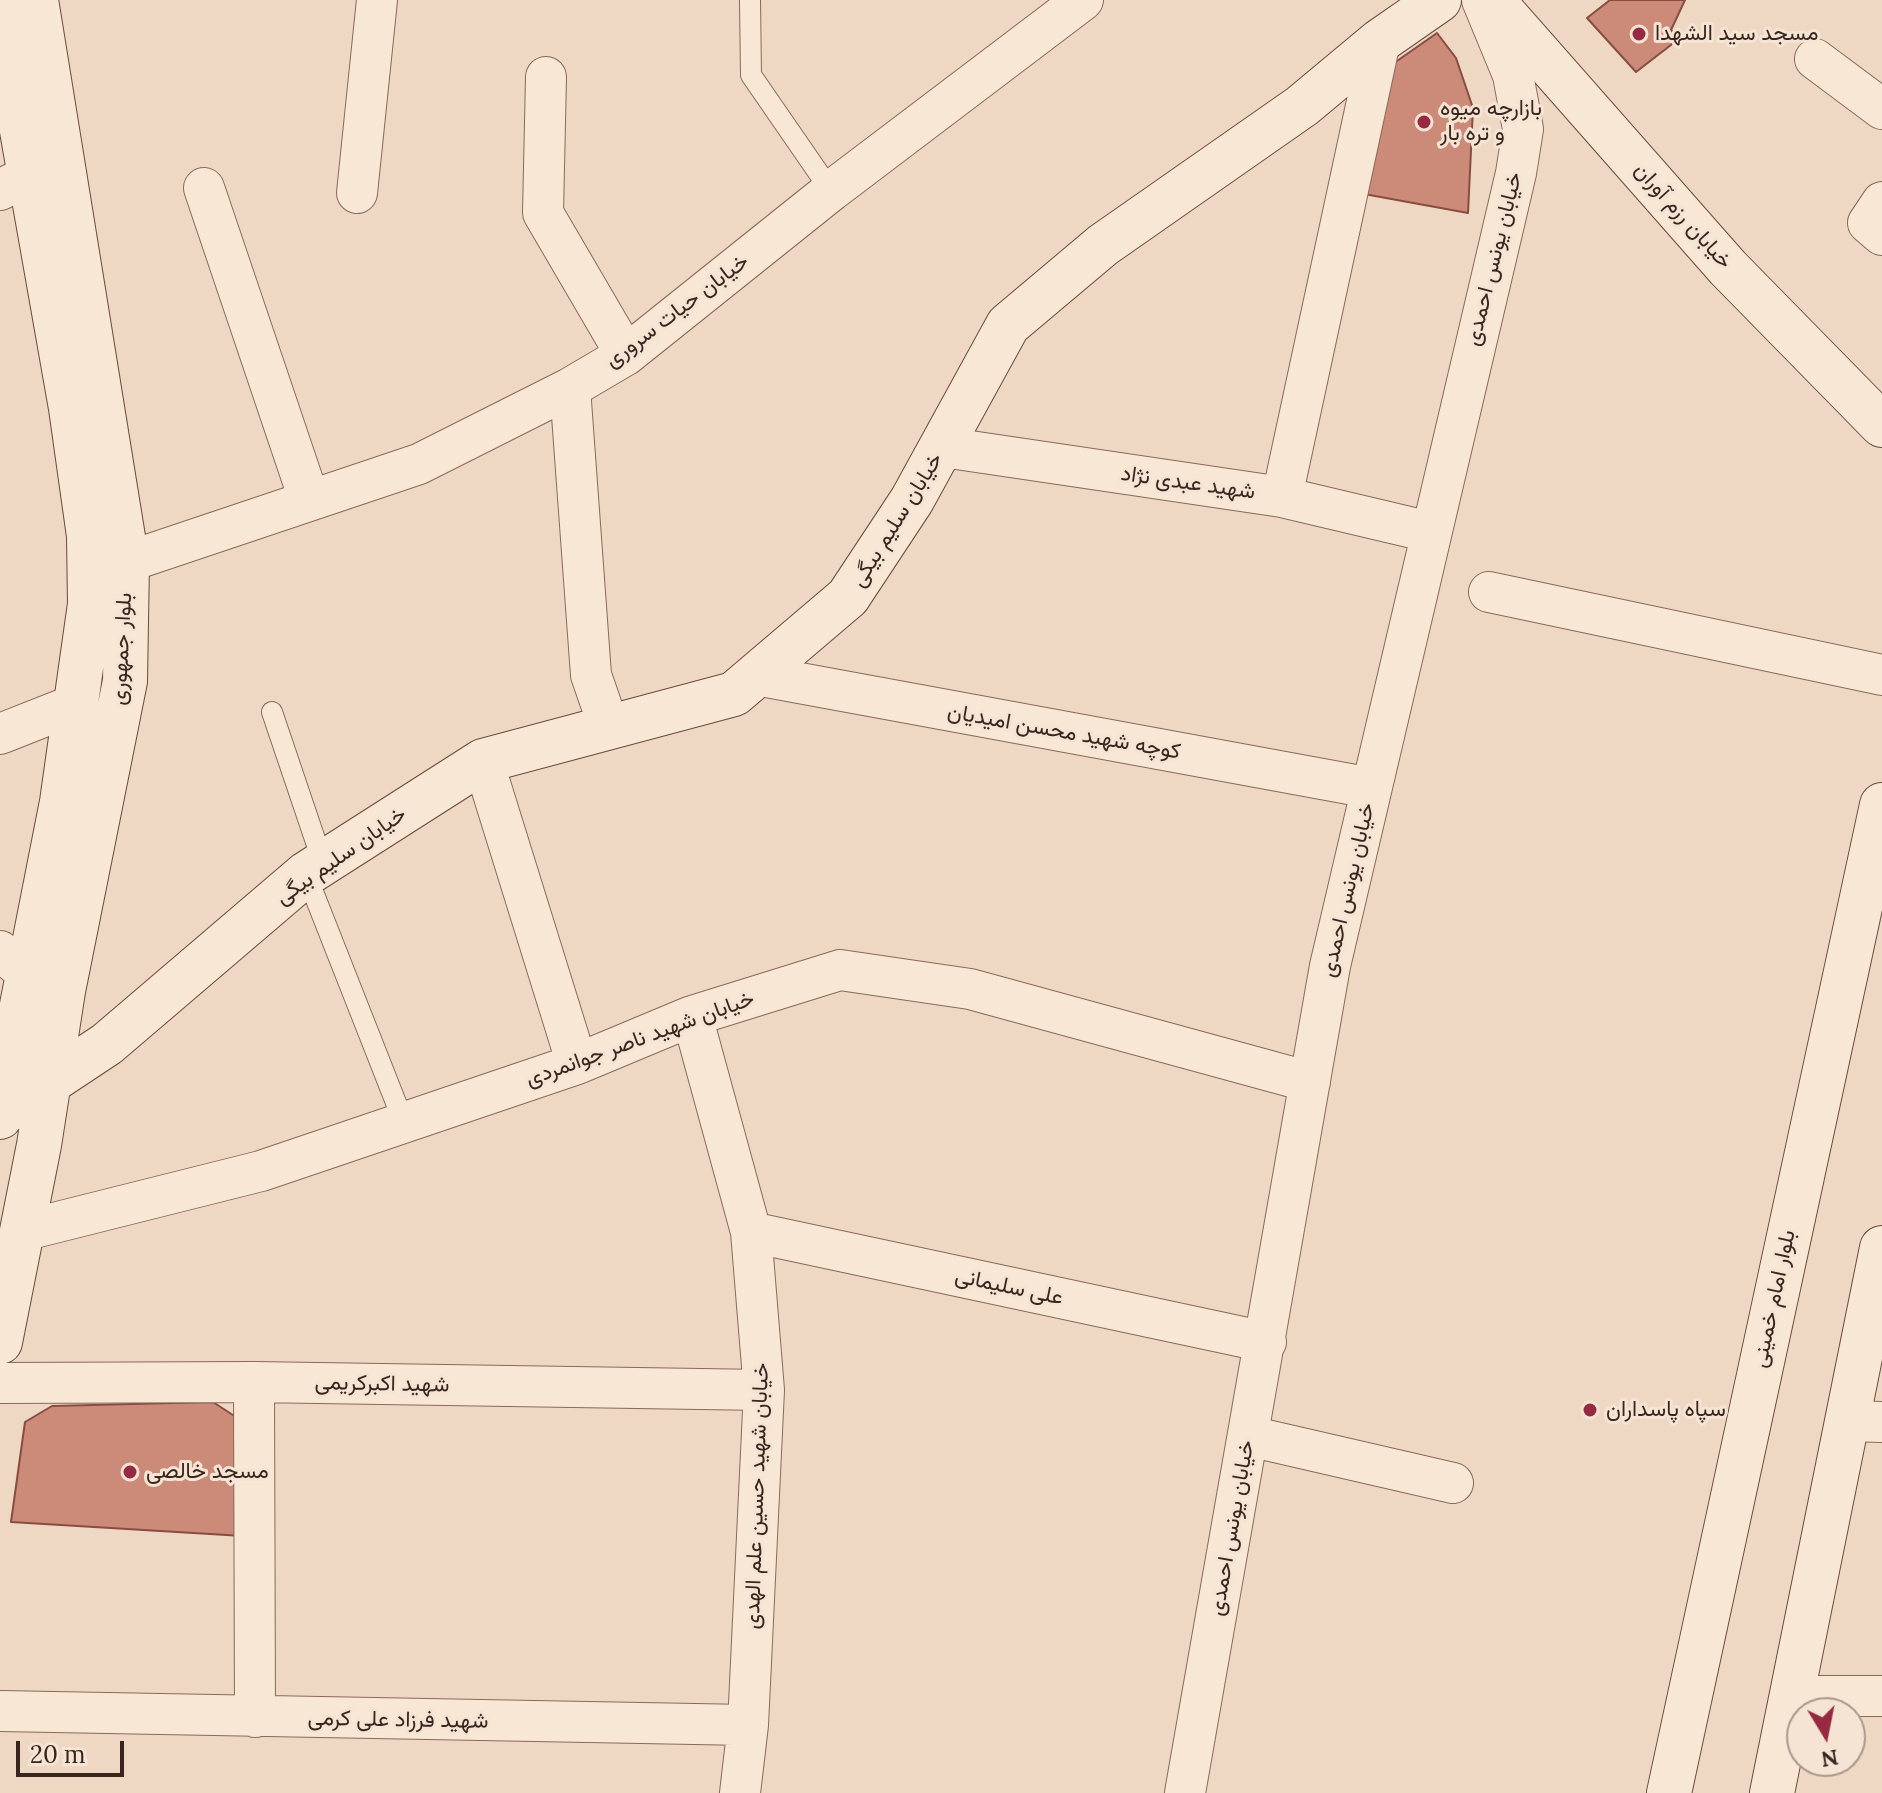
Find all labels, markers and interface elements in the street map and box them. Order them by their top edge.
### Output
place label: مسجد سید الشهدا [1655,21,1818,47]
marker: مسجد سید الشهدا [1630,25,1648,43]
place label: بازارچه میوه و تره بار [1440,96,1542,148]
marker: بازارچه میوه و تره بار [1415,113,1433,131]
street label: خیابان رزم آوران [1628,157,1738,275]
street label: خیابان یونس احمدی [1460,169,1528,349]
street label: خیابان حیات سروری [600,248,754,374]
street label: خیابان سلیم بیگی [845,448,949,592]
street label: شهید عبدی نژاد [1119,461,1257,505]
street label: بلوار جمهوری [106,592,138,706]
street label: کوچه شهید محسن امیدیان [945,698,1183,766]
street label: خیابان یونس احمدی [1315,800,1381,980]
street label: خیابان سلیم بیگی [271,801,411,911]
street label: خیابان شهید ناصر جوانمردی [522,985,758,1093]
street label: بلوار امام خمینی [1747,1228,1801,1370]
street label: علی سلیمانی [953,1263,1065,1311]
street label: خیابان شهید حسین علم الهدی [739,1362,775,1630]
street label: شهید اکبرکریمی [314,1370,450,1398]
place label: سپاه پاسداران [1606,1397,1726,1423]
marker: سپاه پاسداران [1581,1401,1599,1419]
street label: خیابان یونس احمدی [1204,1438,1260,1618]
place label: مسجد خالصی [146,1459,269,1485]
marker: مسجد خالصی [121,1463,139,1481]
north arrow [1786,1697,1866,1777]
street label: شهید فرزاد علی کرمی [307,1705,489,1735]
scale bar [20,1725,128,1775]
text: 20 m [30,1739,86,1770]
text: N [1819,1743,1841,1774]

